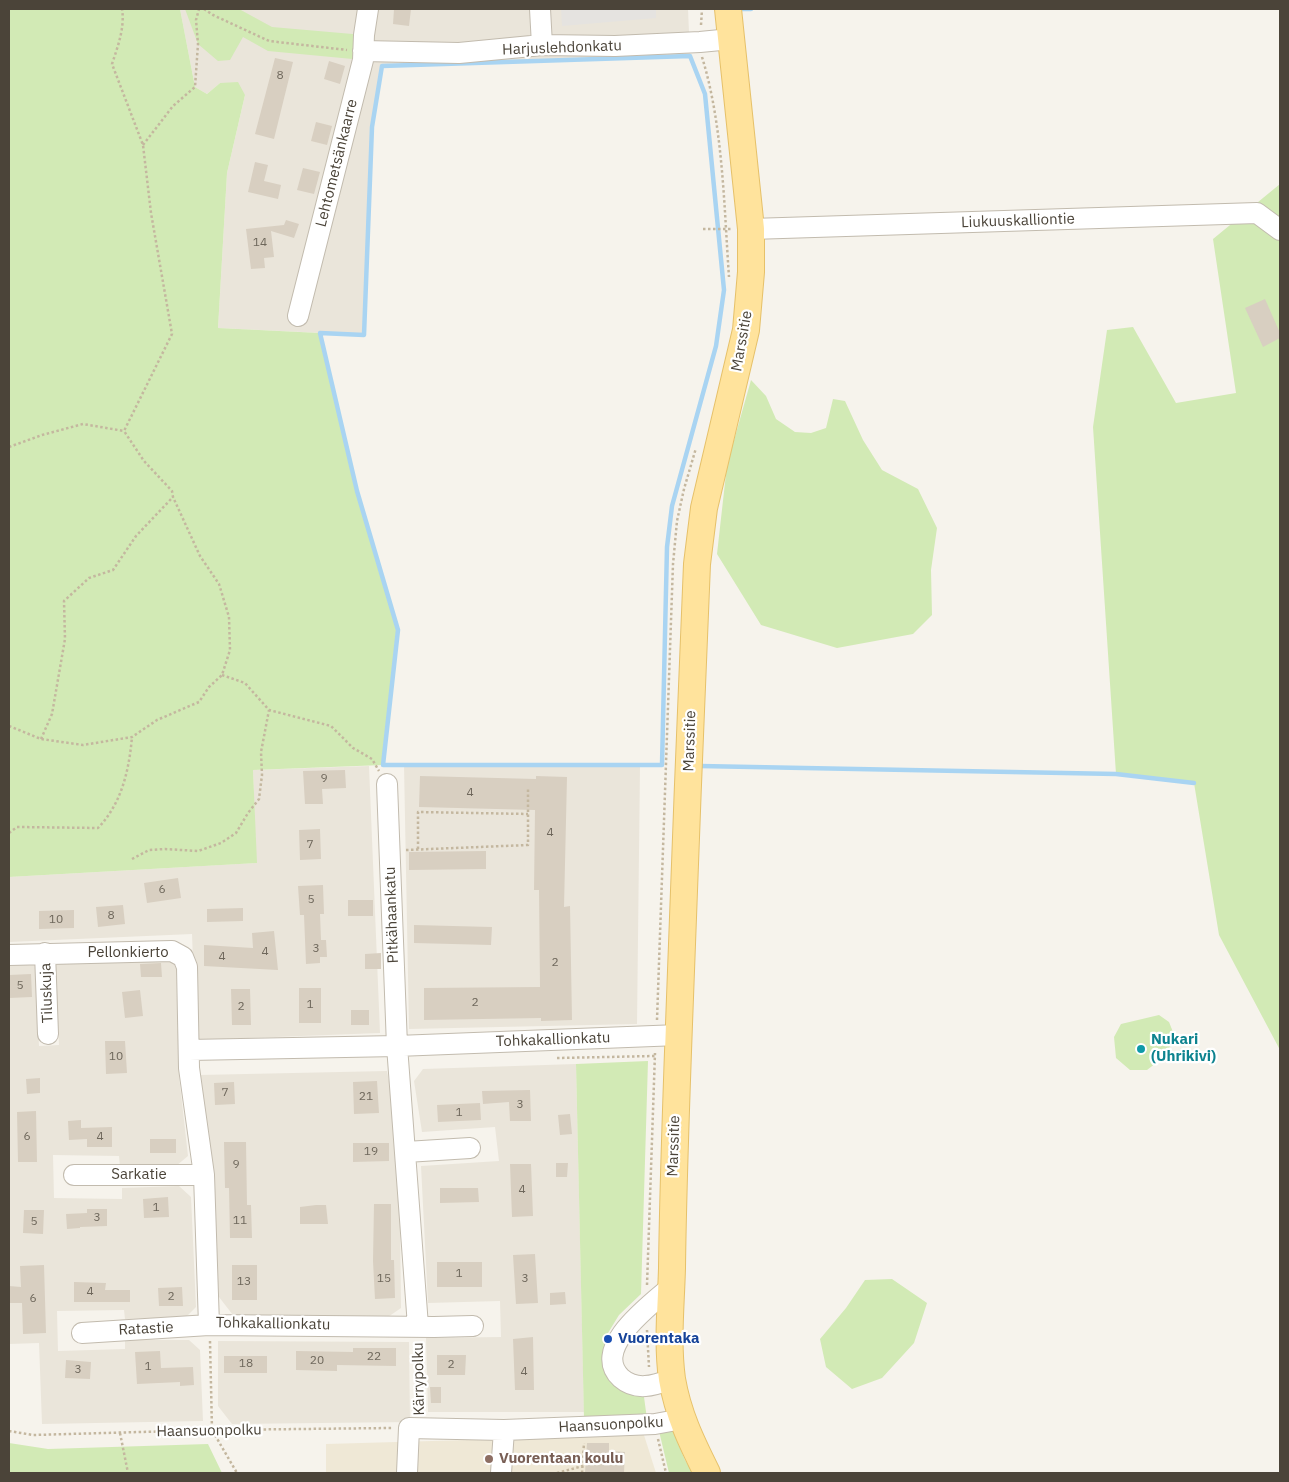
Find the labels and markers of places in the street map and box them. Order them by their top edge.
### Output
place label: Nukari (Uhrikivi) [1151,1031,1216,1066]
marker: Nukari (Uhrikivi) [1135,1043,1147,1055]
place label: Vuorentaka [618,1330,700,1348]
marker: Vuorentaka [602,1333,614,1345]
place label: Vuorentaan koulu [499,1450,624,1468]
marker: Vuorentaan koulu [483,1453,495,1465]

